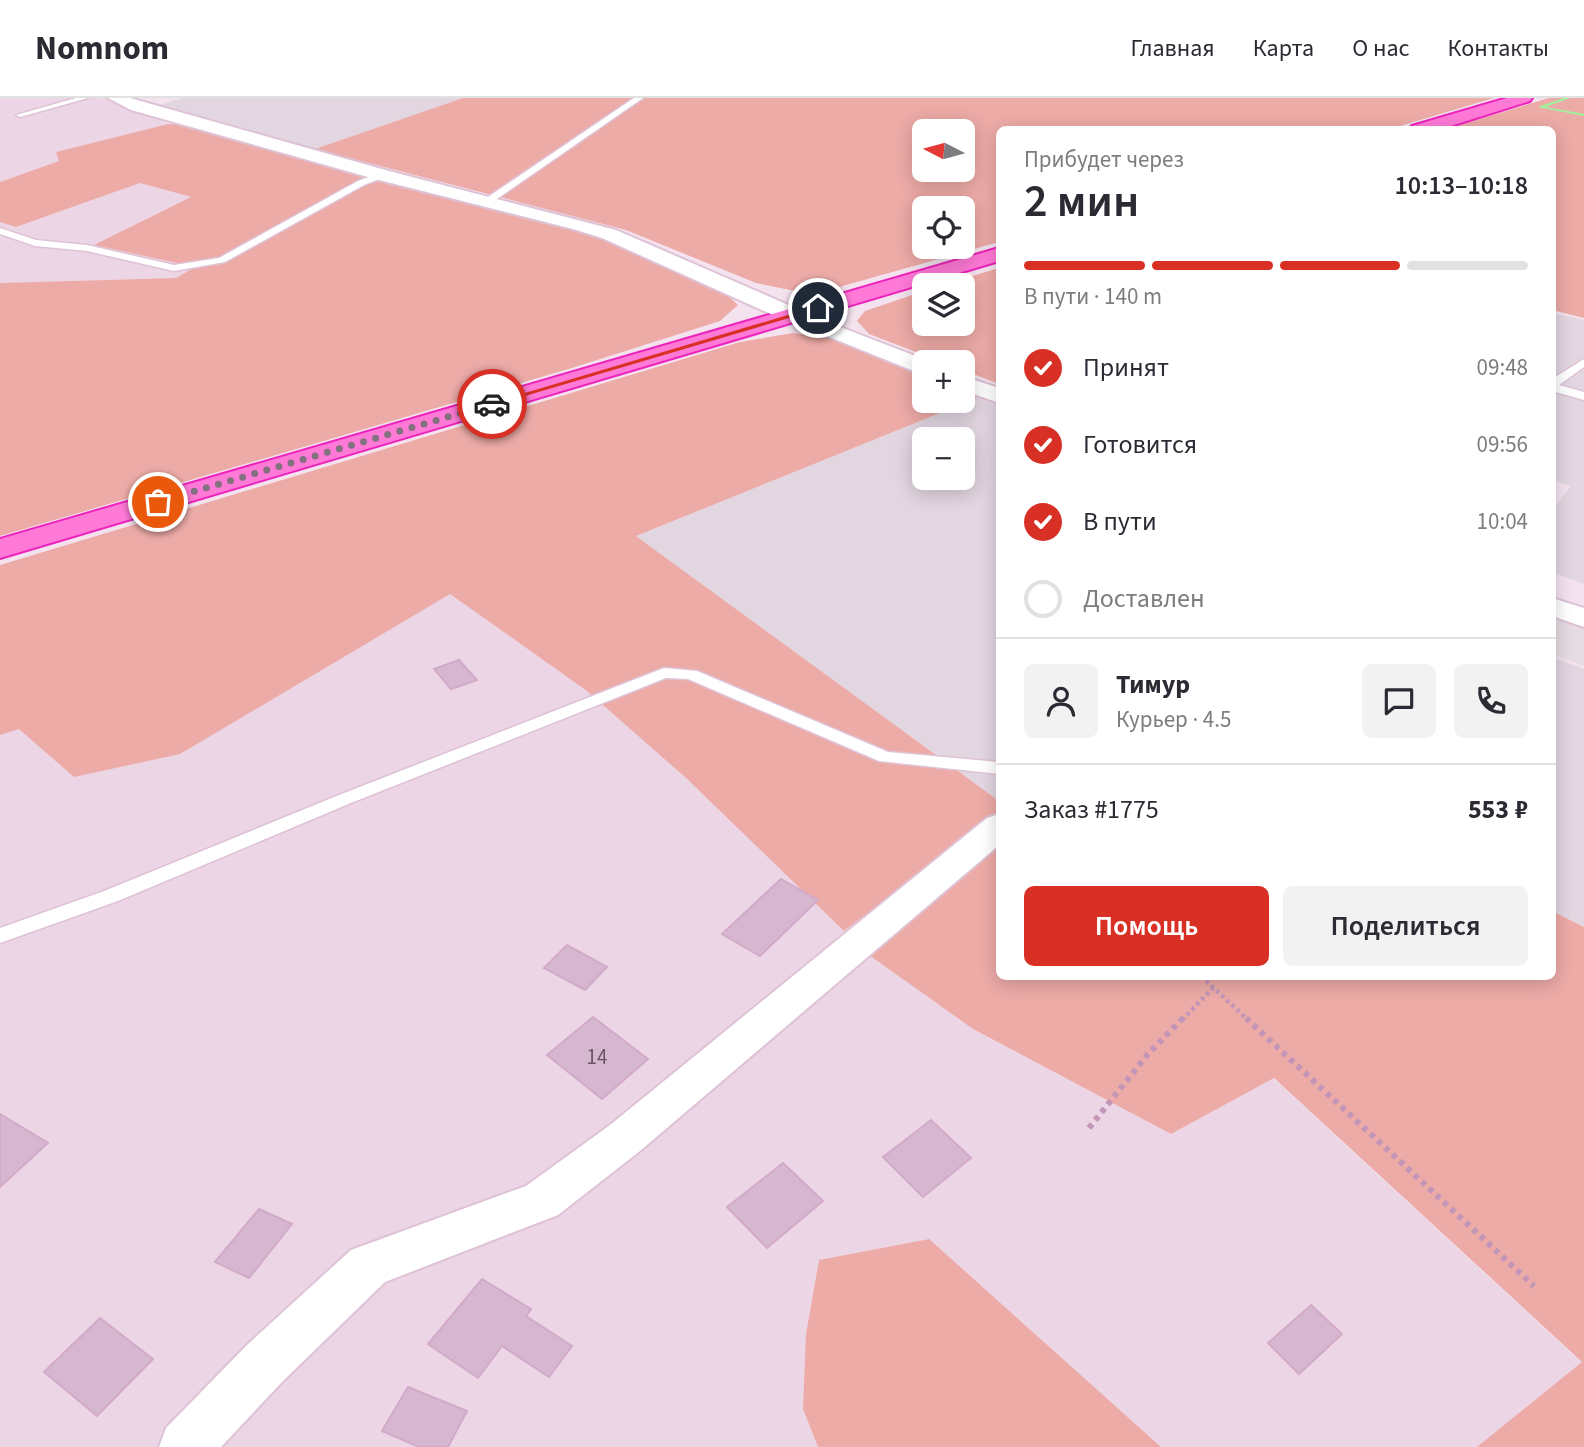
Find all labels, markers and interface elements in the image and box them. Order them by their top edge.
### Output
text: Nomnom [35,25,169,72]
text: Главная [1130,31,1215,66]
text: Карта [1253,31,1314,66]
text: О нас [1352,31,1409,66]
text: Контакты [1447,31,1549,66]
north arrow [912,119,975,182]
map controls [912,119,975,490]
text: Прибудет через [1024,143,1184,176]
text: 10:13–10:18 [1395,167,1528,204]
text: 2 мин [1024,169,1139,234]
button: locate [912,196,975,259]
button: layers [912,273,975,336]
pin [788,278,848,338]
text: В пути · 140 m [1024,280,1162,313]
icon: home [799,289,837,327]
icon: check [1024,349,1062,387]
text: Принят [1083,349,1169,386]
button: + [912,350,975,413]
text: 09:48 [1477,351,1528,384]
courier [457,369,527,439]
icon: car [473,385,511,423]
icon: check [1024,426,1062,464]
text: Готовится [1083,426,1197,463]
button: − [912,427,975,490]
text: 09:56 [1477,428,1528,461]
pin [128,472,188,532]
icon: bag [139,483,177,521]
icon: check [1024,503,1062,541]
text: В пути [1083,503,1157,540]
text: 10:04 [1477,505,1528,538]
text: Доставлен [1083,580,1205,617]
button: person [1024,664,1098,738]
button: chat [1362,664,1436,738]
button: phone [1454,664,1528,738]
text: Тимур [1116,666,1190,703]
text: Курьер · 4.5 [1116,703,1231,736]
text: Заказ #1775 [1024,791,1159,828]
text: 553 ₽ [1468,791,1528,828]
button: Помощь [1024,886,1269,966]
button: Поделиться [1283,886,1528,966]
house number: 14 [587,1042,607,1072]

